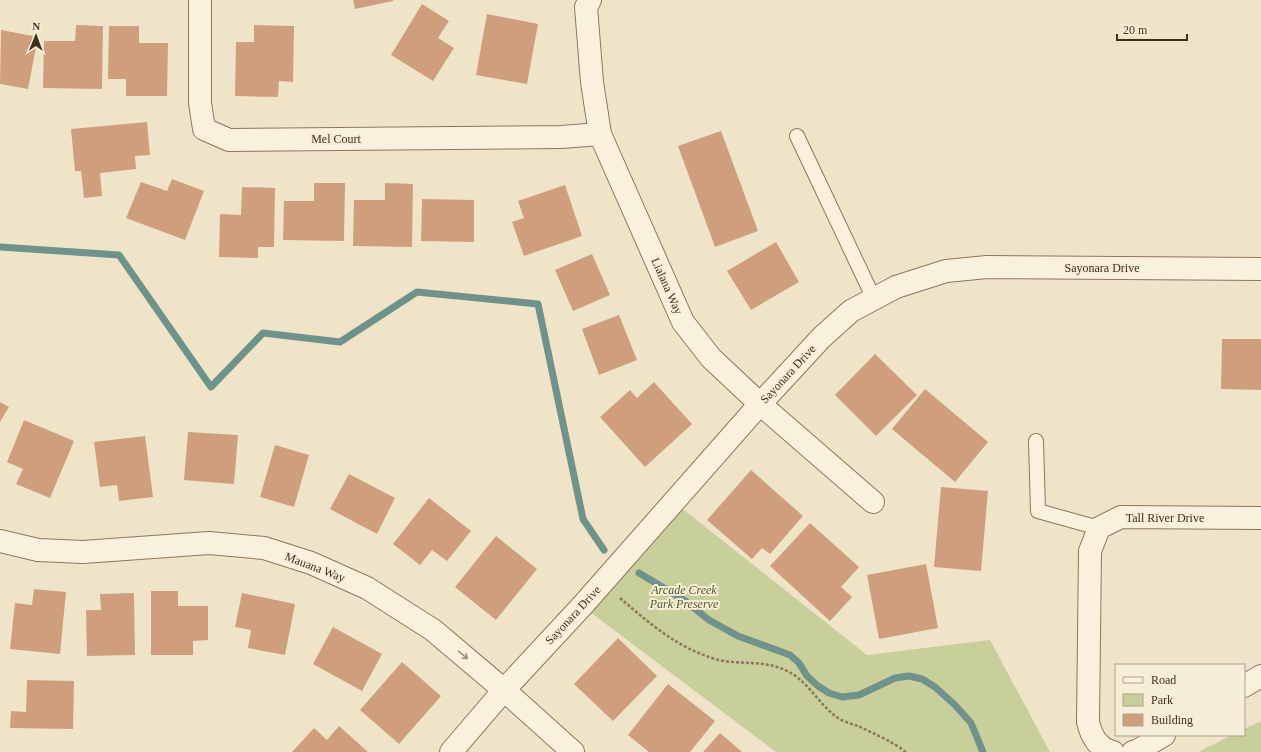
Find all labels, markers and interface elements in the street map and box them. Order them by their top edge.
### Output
north arrow [16,16,56,56]
scale bar [1117,16,1187,42]
text: N [32,20,40,32]
text: 20 m [1123,23,1148,37]
street label: Mel Court [311,132,361,146]
street label: Lialana Way [648,256,686,316]
street label: Sayonara Drive [1065,261,1139,275]
street label: Sayonara Drive [757,342,819,406]
street label: Tall River Drive [1126,511,1204,525]
street label: Mauana Way [283,549,347,585]
street label: Sayonara Drive [542,583,604,647]
park label: Arcade Creek Park Preserve [649,583,719,611]
one-way arrow [458,651,468,660]
legend [1115,664,1245,736]
text: Road [1151,673,1176,687]
text: Park [1151,693,1173,707]
text: Building [1151,713,1193,727]

